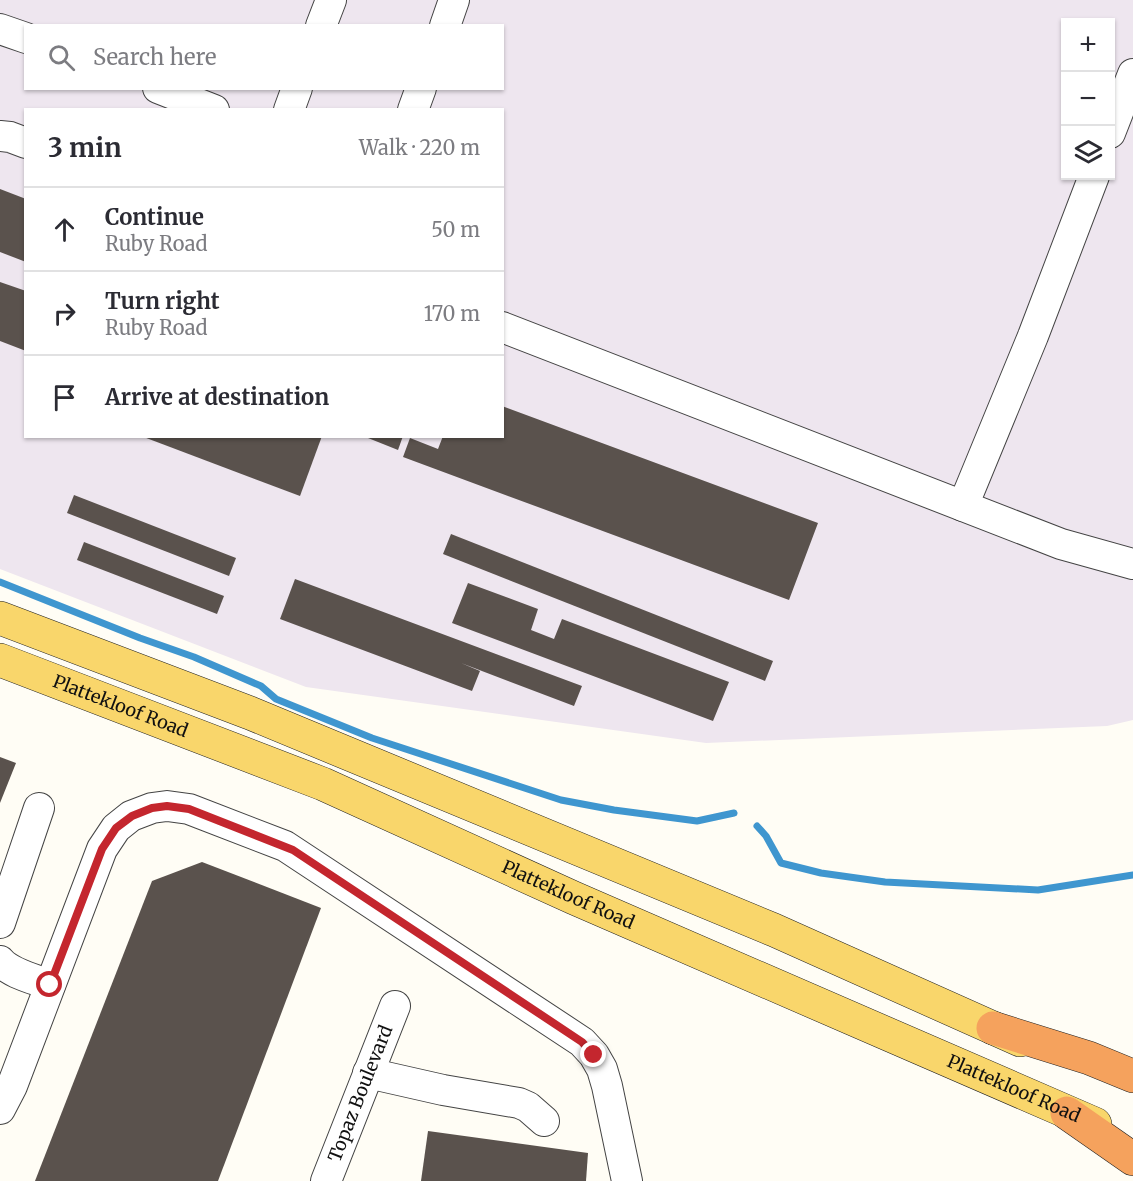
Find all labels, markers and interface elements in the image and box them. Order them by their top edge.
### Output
map controls [1061,18,1115,180]
button: + [1061,18,1115,72]
search box [24,24,504,90]
icon: search [45,41,78,74]
text: Search here [93,43,216,71]
button: − [1061,72,1115,126]
button: layers [1061,126,1115,180]
text: 3 min [48,131,122,164]
text: Walk · 220 m [359,135,480,160]
text: Continue [105,203,204,231]
icon: ahead [48,213,81,246]
text: 50 m [431,217,480,242]
text: Ruby Road [105,231,208,256]
text: Turn right [105,287,219,315]
icon: right [48,297,81,330]
text: 170 m [424,301,480,326]
text: Ruby Road [105,315,208,340]
icon: arrive [48,381,81,414]
text: Arrive at destination [105,383,329,411]
street label: Plattekloof Road [50,669,192,742]
street label: Plattekloof Road [498,855,638,934]
route start [36,971,62,997]
street label: Topaz Boulevard [323,1022,397,1165]
route end [580,1041,606,1067]
street label: Plattekloof Road [944,1049,1084,1127]

